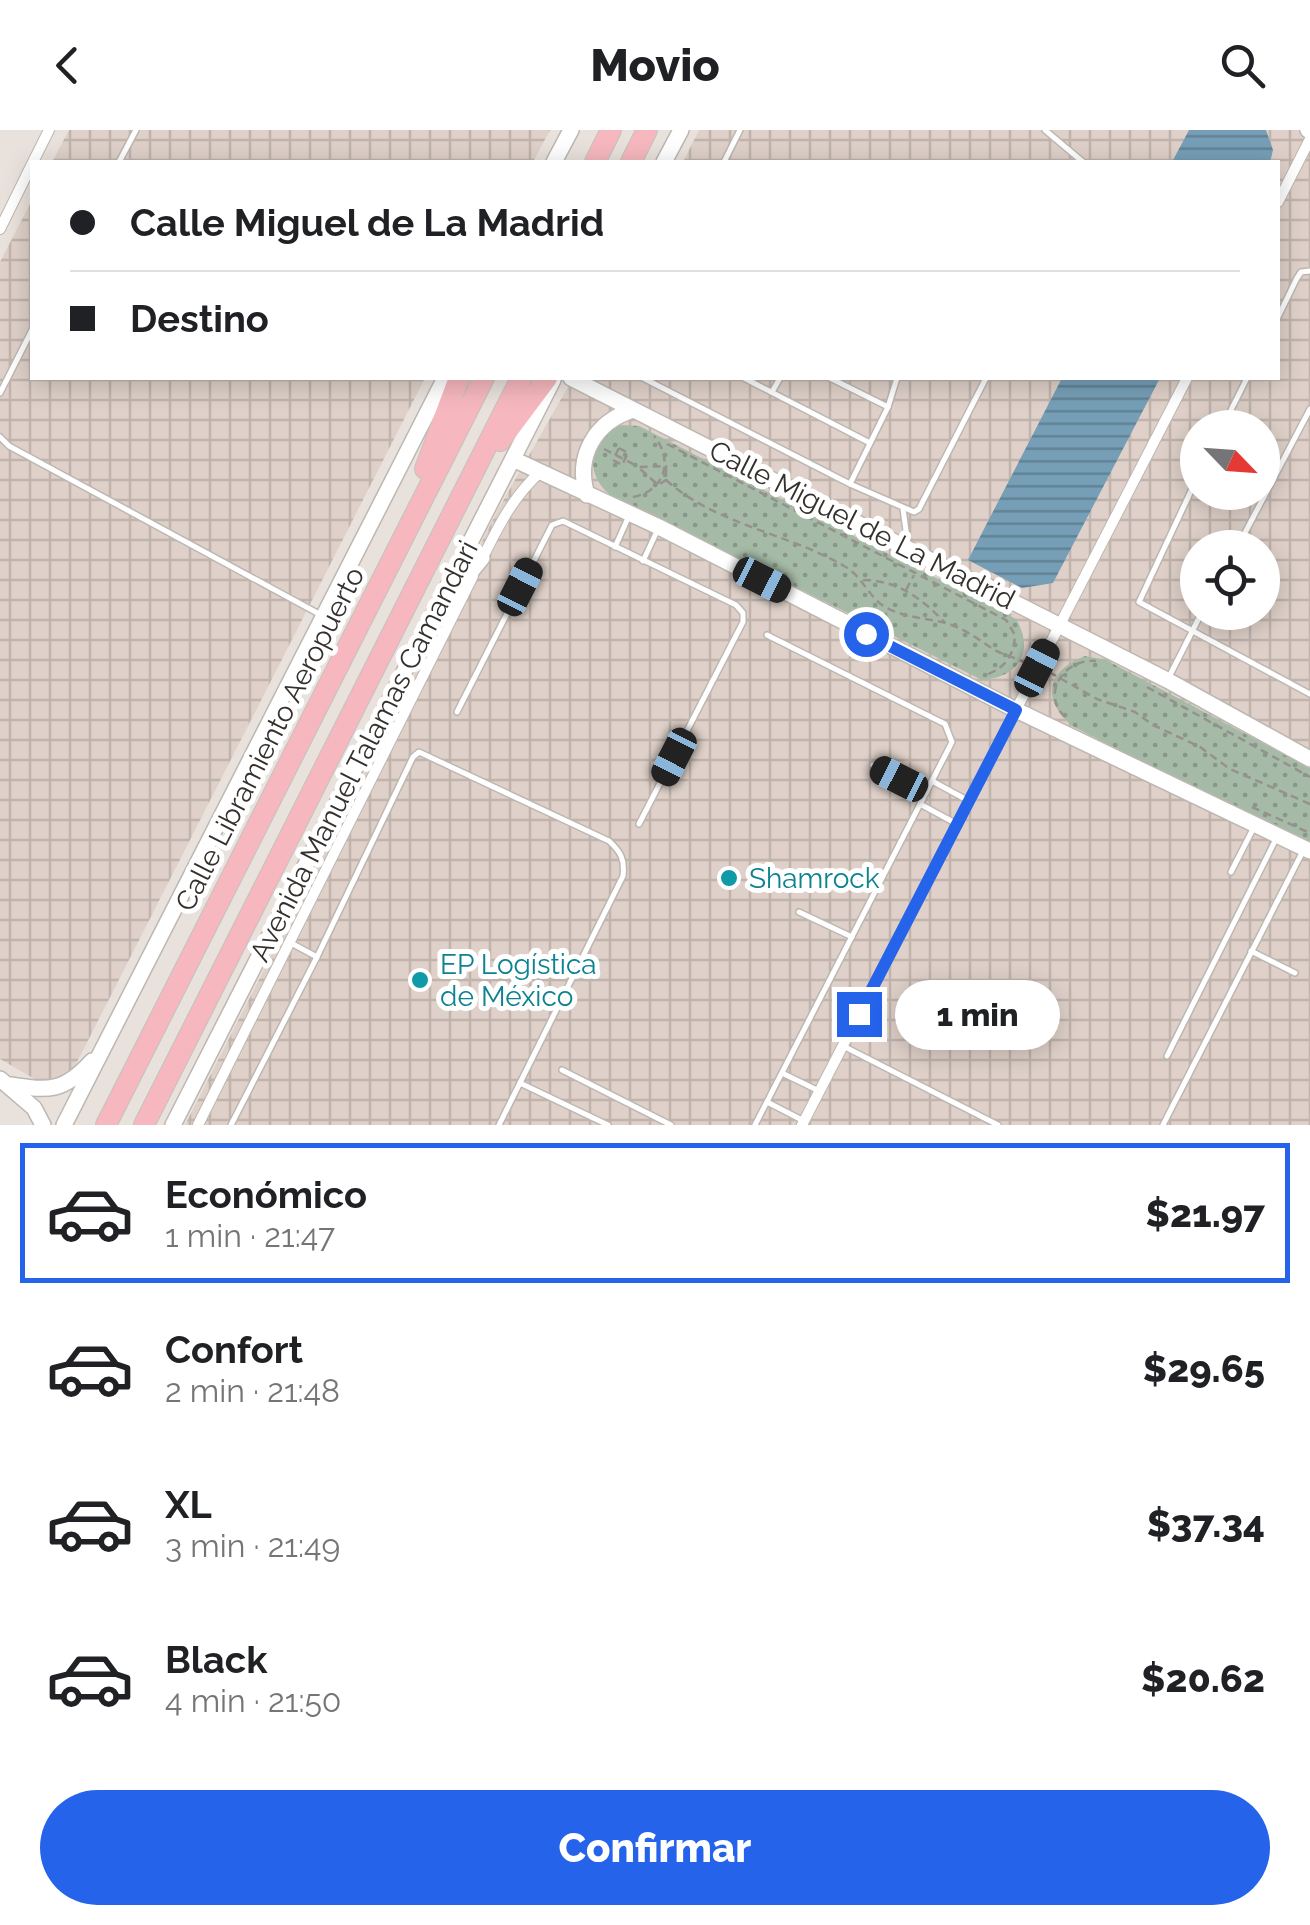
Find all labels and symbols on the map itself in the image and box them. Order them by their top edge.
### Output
north arrow [1180,410,1280,510]
street label: Calle Miguel de La Madrid [704,433,1020,617]
street label: Avenida Manuel Talamas Camandari [243,535,485,967]
car [493,553,547,621]
car [728,553,796,607]
street label: Calle Libramiento Aeropuerto [169,562,371,916]
route start [844,612,889,657]
car [1010,634,1064,702]
car [647,723,701,791]
car [865,752,933,806]
place label: Shamrock [749,862,880,895]
marker: Shamrock [718,867,740,889]
place label: EP Logística de México [440,948,597,1013]
marker: EP Logística de México [409,969,431,991]
callout: 1 min [894,979,1059,1049]
route end [837,992,882,1037]

